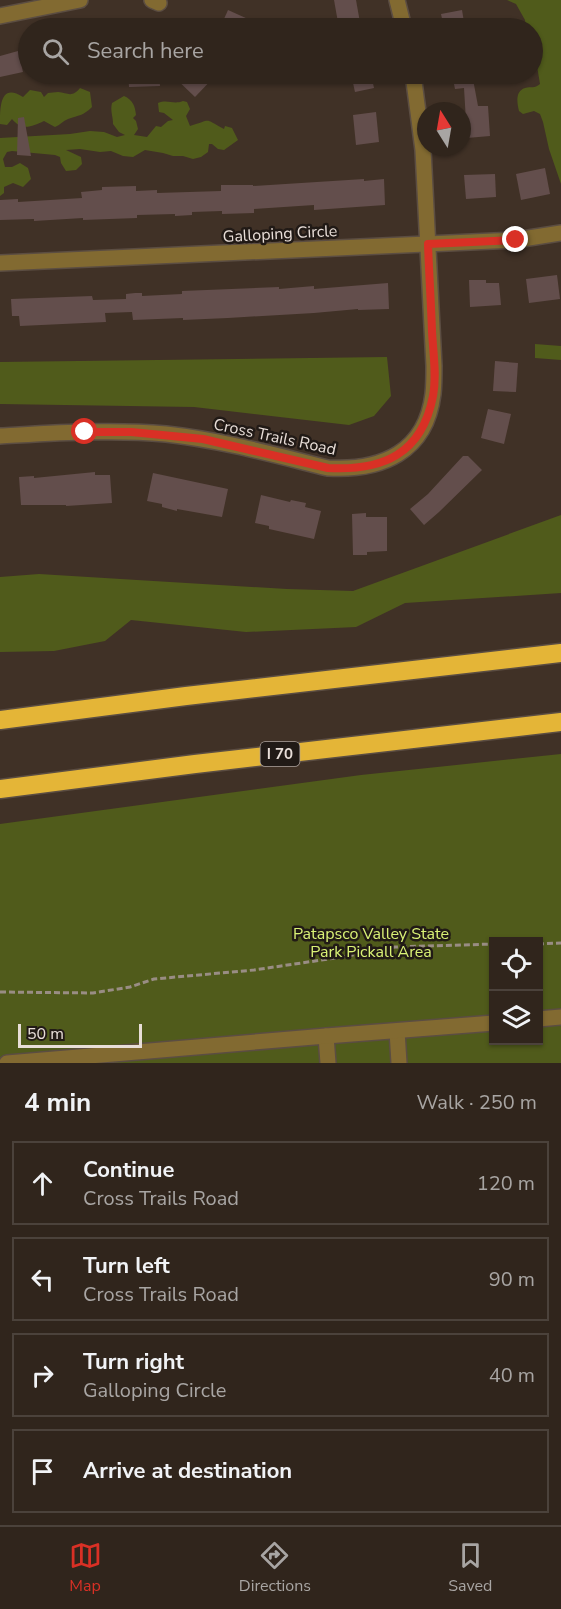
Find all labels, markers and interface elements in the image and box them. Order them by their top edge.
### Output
search box [18,18,543,84]
icon: search [39,35,72,68]
text: Search here [87,36,204,66]
north arrow [417,102,471,156]
street label: Galloping Circle [222,220,338,248]
route end [502,226,528,252]
street label: Cross Trails Road [212,413,338,461]
route start [71,418,97,444]
road number: I 70 [260,742,300,766]
park label: Patapsco Valley State Park Pickall Area [293,923,449,963]
map controls [489,937,543,1045]
button: locate [489,937,543,991]
button: layers [489,991,543,1045]
scale bar [18,1021,142,1048]
text: 50 m [27,1023,64,1045]
text: 4 min [24,1085,91,1120]
text: Walk · 250 m [417,1089,537,1116]
text: Continue [83,1155,174,1185]
icon: ahead [26,1167,59,1200]
text: 120 m [477,1170,535,1197]
text: Cross Trails Road [83,1185,239,1212]
text: Turn left [83,1251,170,1281]
icon: left [26,1263,59,1296]
text: 90 m [489,1266,535,1293]
text: Cross Trails Road [83,1281,239,1308]
text: Turn right [83,1347,184,1377]
icon: right [26,1359,59,1392]
text: 40 m [489,1362,535,1389]
text: Galloping Circle [83,1377,226,1404]
icon: arrive [26,1455,59,1488]
text: Arrive at destination [83,1456,292,1486]
tab: Map [69,1539,102,1597]
tab: Directions [239,1539,311,1597]
tab: Saved [448,1539,492,1597]

